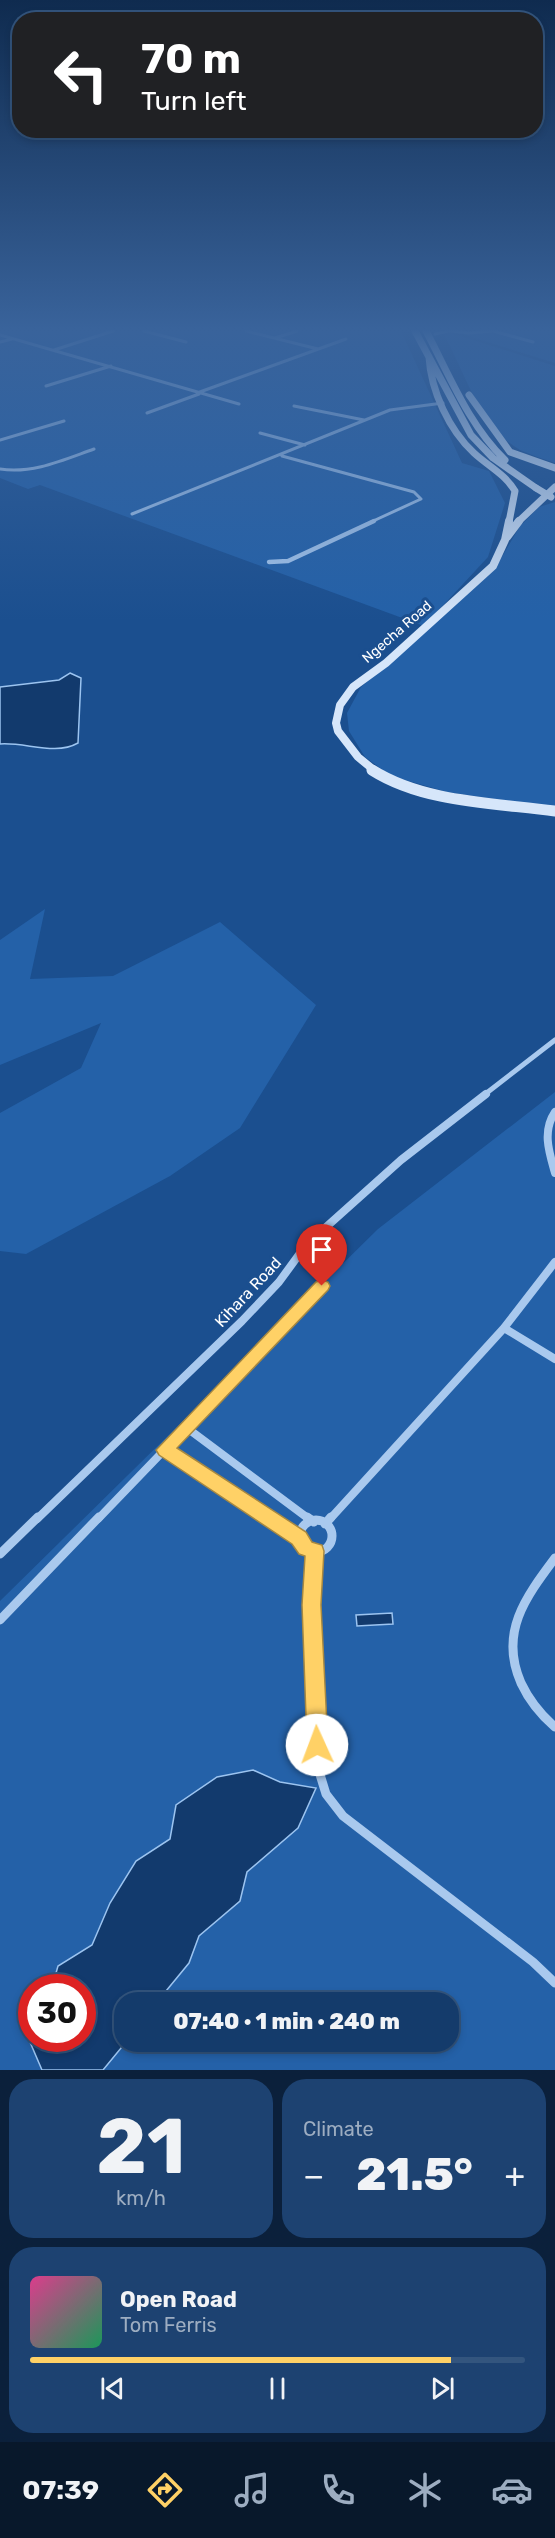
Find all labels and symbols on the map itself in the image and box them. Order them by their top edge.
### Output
street label: Ngecha Road [359,597,435,667]
pin [296,1224,347,1286]
street label: Kihara Road [211,1253,285,1331]
position arrow [285,1713,349,1777]
speed limit sign: 30 [18,1974,96,2052]

